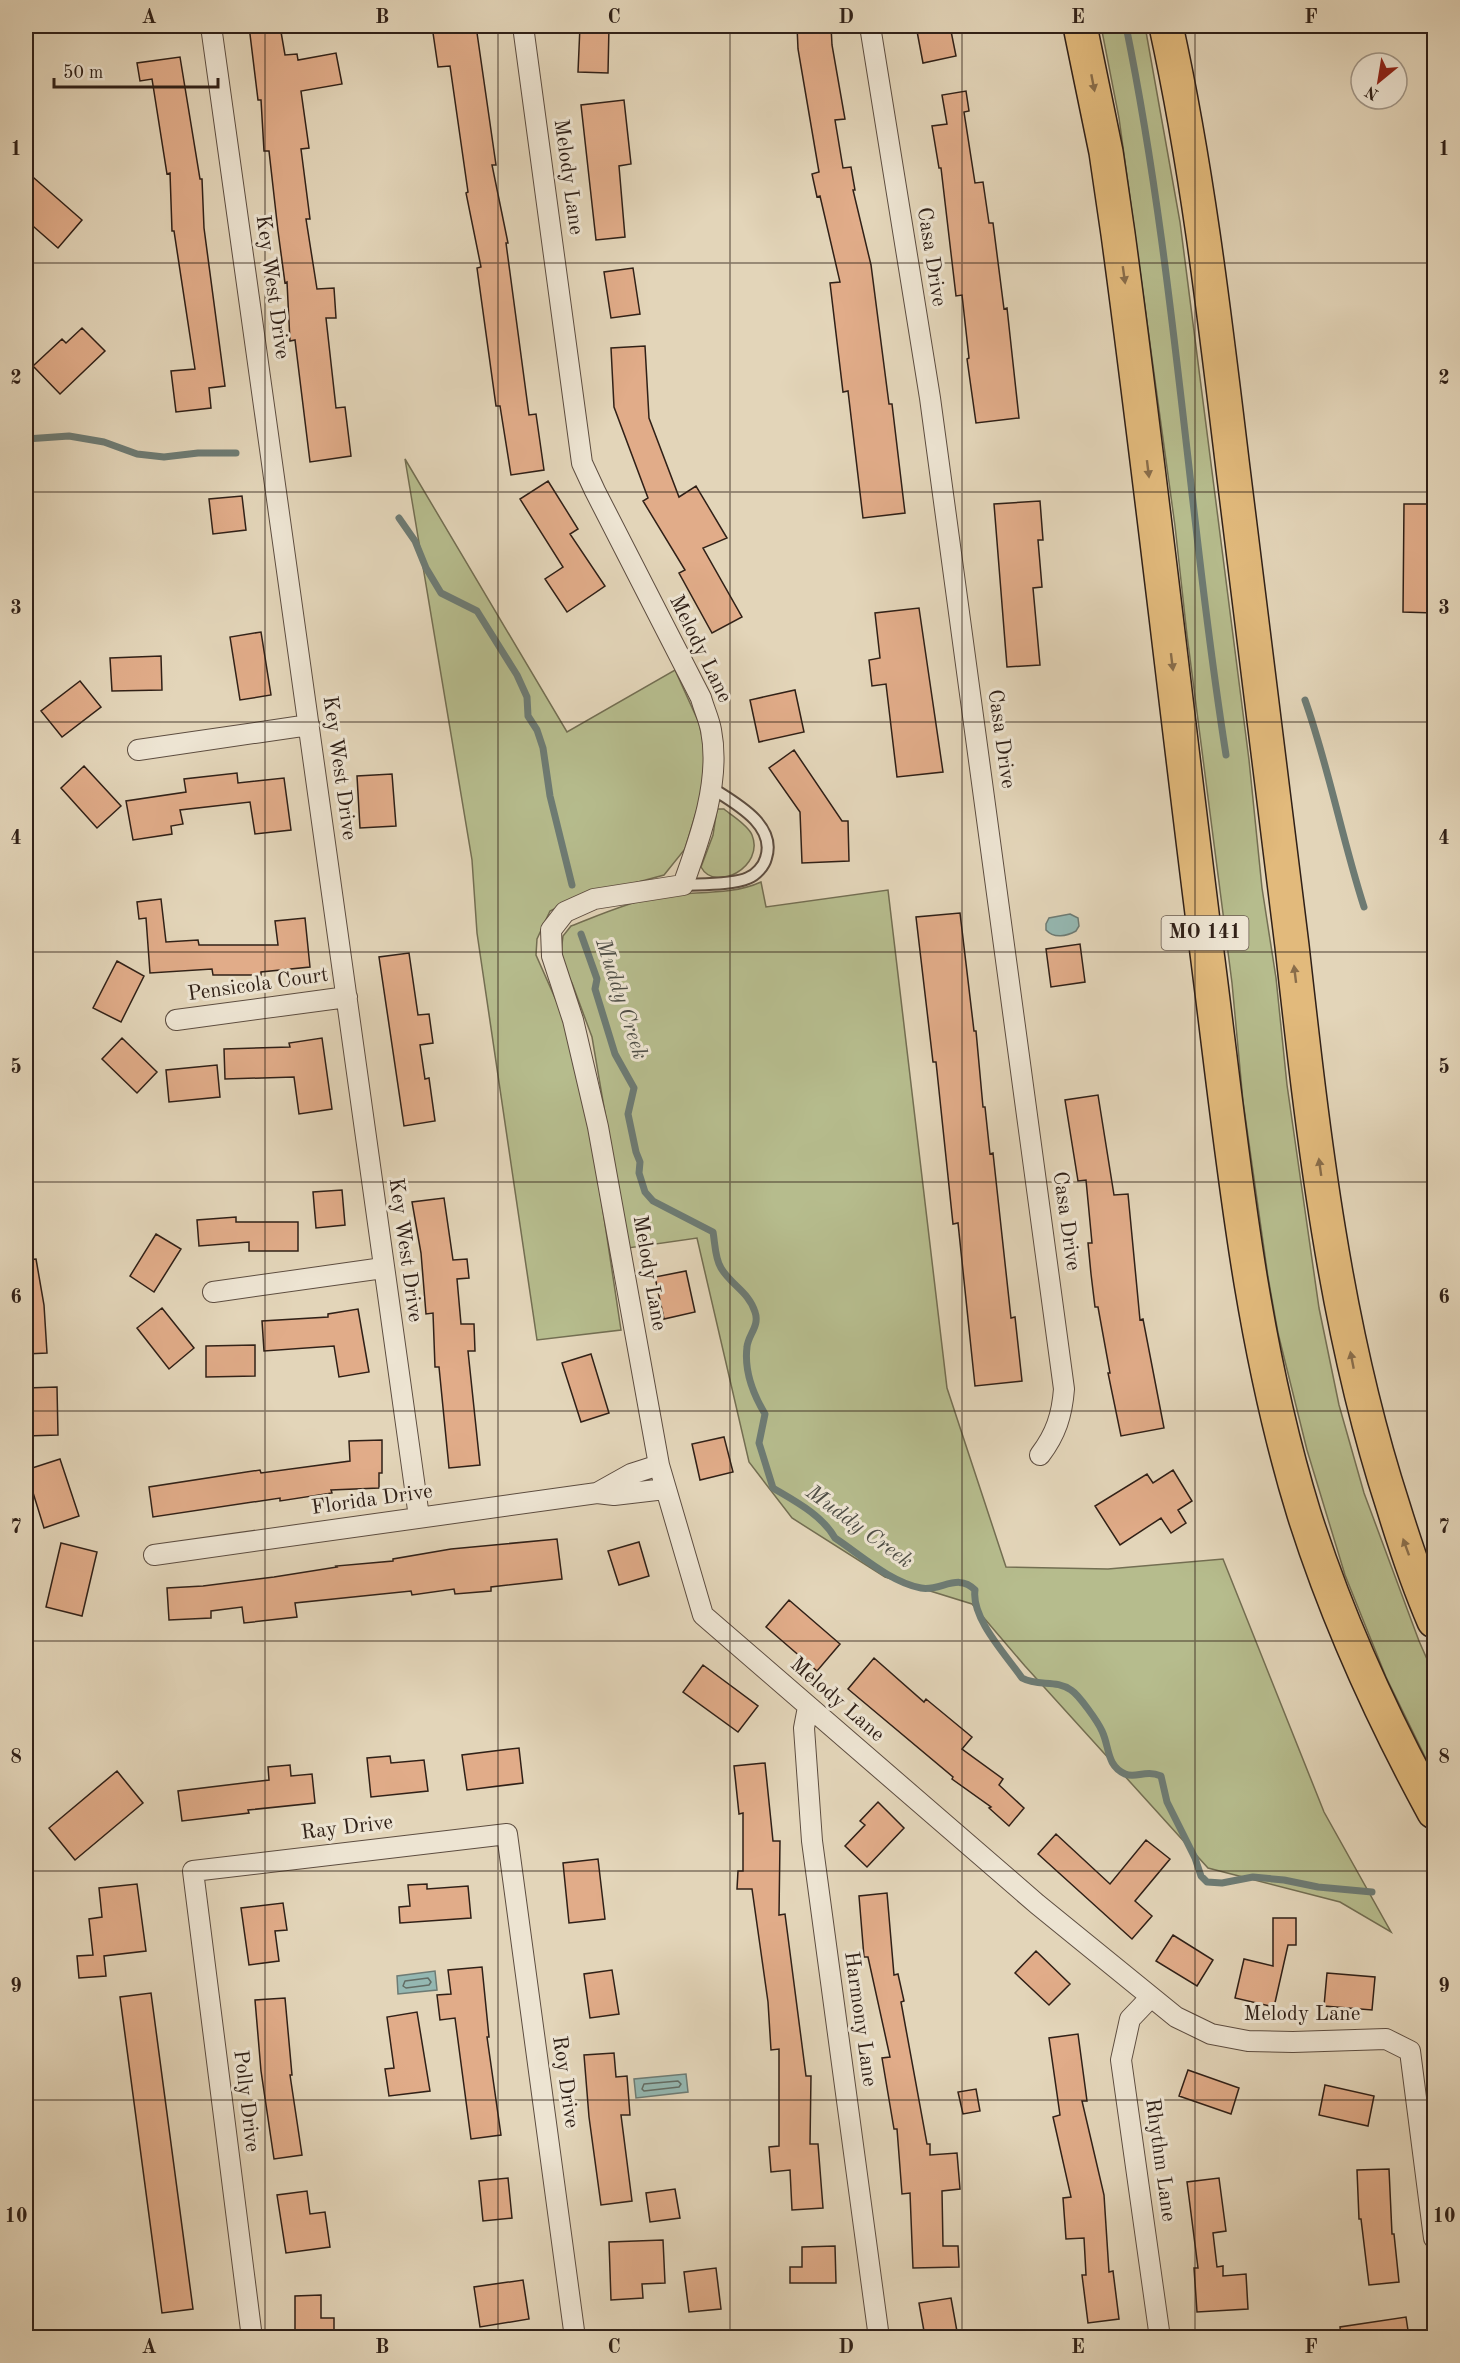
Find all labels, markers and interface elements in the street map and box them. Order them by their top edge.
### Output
text: A [141,8,157,28]
text: B [375,8,389,28]
text: C [607,8,621,28]
text: D [838,8,854,28]
text: E [1071,8,1085,28]
text: F [1304,8,1318,28]
scale bar [54,51,218,89]
north arrow [1349,51,1409,111]
text: 50 m [63,64,103,82]
one-way arrow [1089,73,1098,92]
text: N [1363,82,1382,102]
street label: Melody Lane [549,118,587,236]
text: 1 [10,140,22,160]
text: 1 [1438,140,1450,160]
street label: Casa Drive [913,206,949,308]
street label: Key West Drive [251,214,293,360]
one-way arrow [1119,266,1128,285]
text: 2 [10,369,22,389]
text: 2 [1438,369,1450,389]
one-way arrow [1144,459,1153,478]
street label: Melody Lane [665,592,735,706]
text: 3 [10,599,22,619]
text: 3 [1438,599,1450,619]
one-way arrow [1167,653,1177,672]
street label: Casa Drive [984,688,1018,790]
street label: Key West Drive [318,695,360,841]
text: 4 [10,829,22,849]
text: 4 [1438,829,1450,849]
road number: MO 141 [1162,916,1248,950]
water label: Muddy Creek [591,935,651,1063]
street label: Pensicola Court [186,965,330,1005]
one-way arrow [1290,965,1300,984]
text: 5 [10,1057,22,1078]
text: 5 [1438,1057,1450,1078]
one-way arrow [1315,1158,1324,1177]
street label: Casa Drive [1049,1170,1083,1272]
street label: Key West Drive [384,1177,426,1323]
street label: Melody Lane [629,1214,669,1332]
text: 6 [10,1288,22,1308]
text: 6 [1438,1288,1450,1308]
one-way arrow [1347,1350,1356,1369]
water label: Muddy Creek [801,1480,917,1573]
street label: Florida Drive [310,1481,434,1519]
text: 7 [10,1518,22,1538]
text: 7 [1438,1518,1450,1538]
one-way arrow [1401,1538,1411,1556]
street label: Melody Lane [786,1654,888,1746]
text: 8 [10,1748,22,1768]
text: 8 [1438,1748,1450,1768]
street label: Ray Drive [300,1812,394,1844]
street label: Harmony Lane [840,1950,880,2088]
text: 9 [10,1977,22,1997]
text: 9 [1438,1977,1450,1997]
street label: Melody Lane [1244,2004,1360,2025]
street label: Roy Drive [548,2035,582,2129]
street label: Polly Drive [229,2049,263,2153]
street label: Rhythm Lane [1141,2097,1179,2223]
text: 10 [4,2207,28,2227]
text: 10 [1432,2207,1456,2227]
text: A [141,2338,157,2358]
text: B [375,2338,389,2358]
text: C [607,2338,621,2358]
text: D [838,2338,854,2358]
text: E [1071,2338,1085,2358]
text: F [1304,2338,1318,2358]

